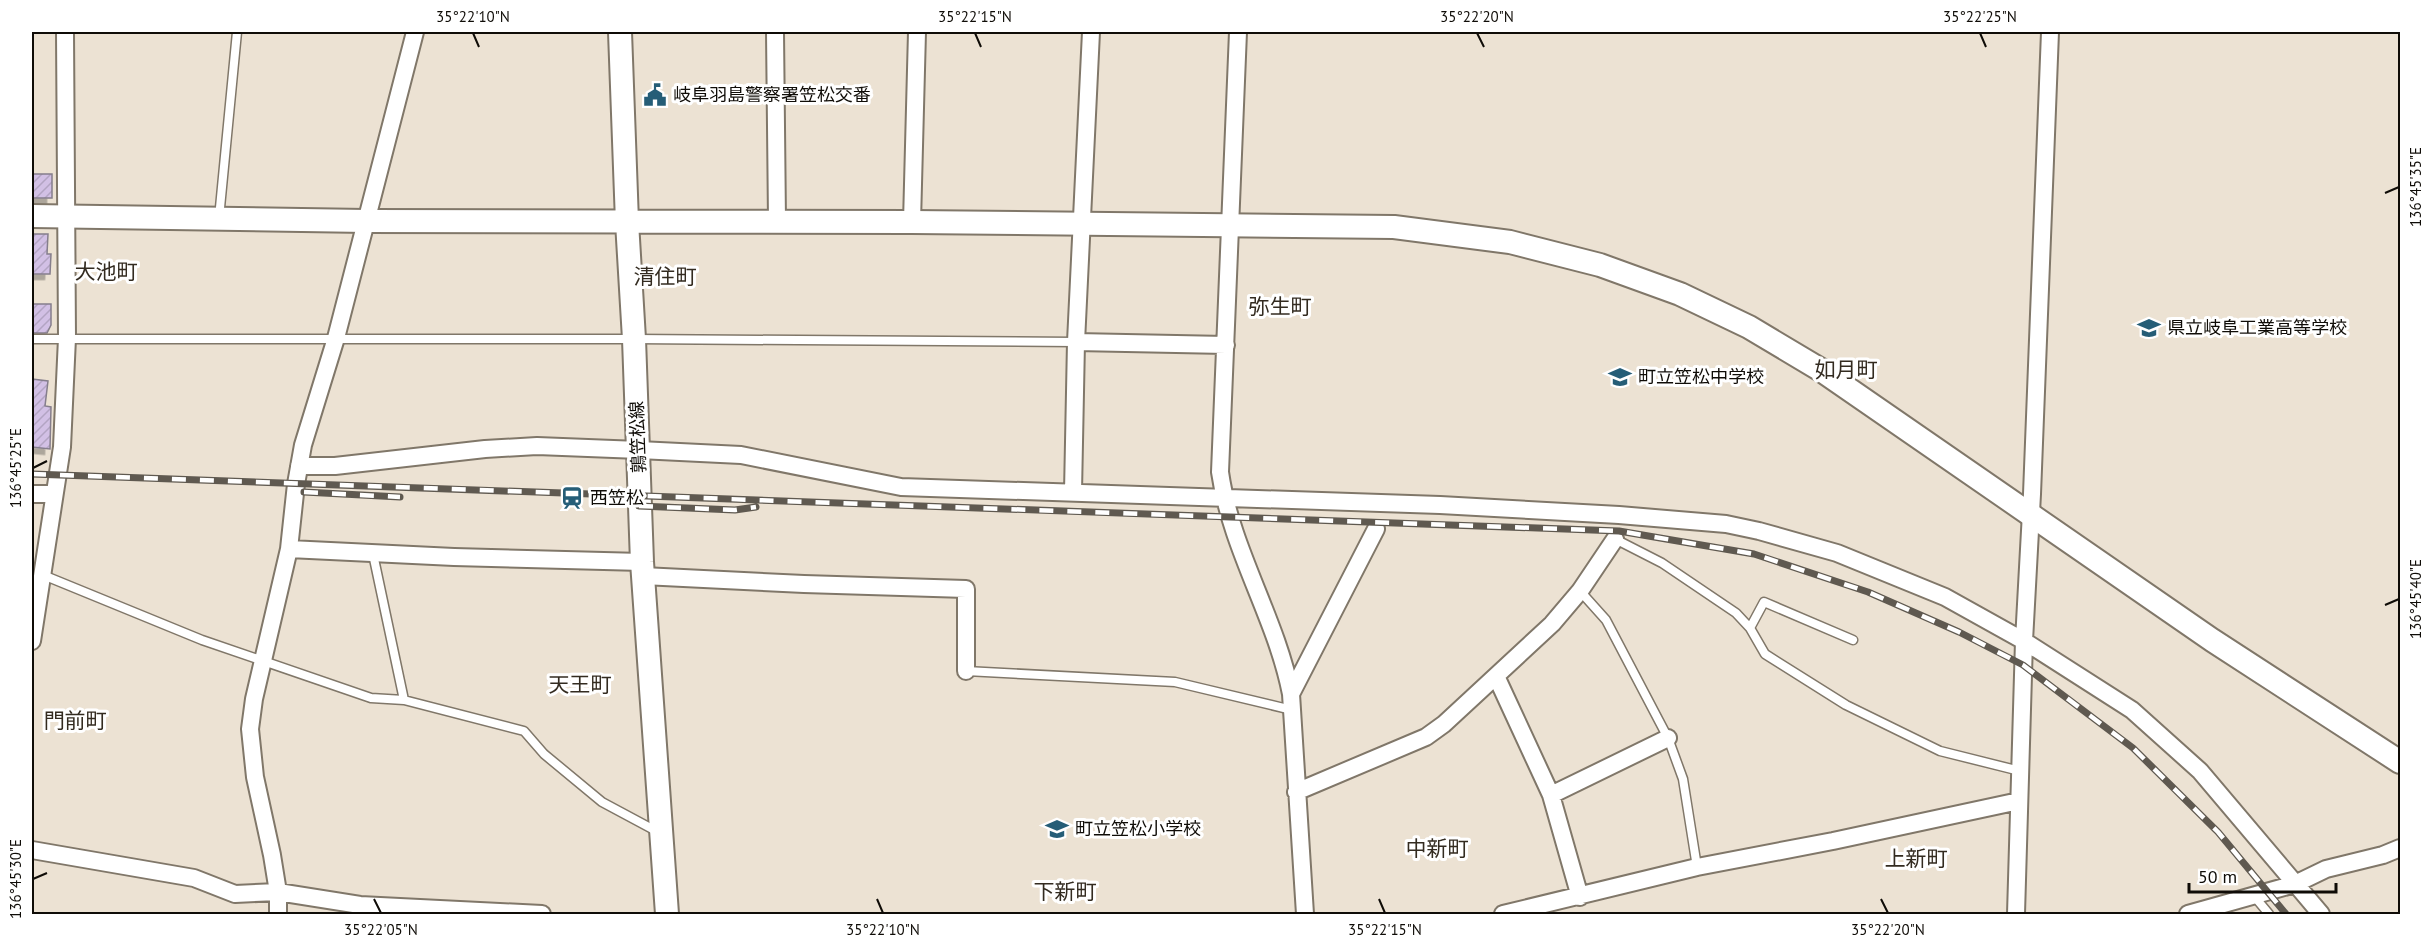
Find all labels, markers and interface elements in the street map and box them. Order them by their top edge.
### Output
text: 35°22'10"N [436,7,510,26]
text: 35°22'15"N [938,7,1012,26]
text: 35°22'20"N [1440,7,1514,26]
text: 35°22'25"N [1943,7,2017,26]
public building icon: 岐阜羽島警察署笠松交番 [642,82,668,108]
place label: 岐阜羽島警察署笠松交番 [673,83,871,106]
text: 136°45'35"E [2406,147,2425,227]
district label: 大池町 [75,258,138,285]
district label: 清住町 [634,263,697,290]
district label: 弥生町 [1249,293,1312,320]
school or university icon: 県立岐阜工業高等学校 [2136,315,2162,341]
place label: 県立岐阜工業高等学校 [2167,316,2347,339]
district label: 如月町 [1815,356,1878,383]
school or university icon: 町立笠松中学校 [1607,364,1633,390]
place label: 町立笠松中学校 [1638,365,1764,388]
street label: 鶉笠松線 [625,401,650,473]
text: 136°45'25"E [6,428,25,508]
station icon: 西笠松 [559,485,585,511]
place label: 西笠松 [590,486,644,509]
text: 136°45'40"E [2406,559,2425,639]
district label: 天王町 [549,671,612,698]
district label: 門前町 [44,707,107,734]
school or university icon: 町立笠松小学校 [1044,816,1070,842]
place label: 町立笠松小学校 [1075,817,1201,840]
district label: 中新町 [1406,835,1469,862]
text: 136°45'30"E [6,839,25,919]
district label: 上新町 [1885,845,1948,872]
scale bar [2189,856,2336,894]
text: 50 m [2198,865,2237,888]
district label: 下新町 [1034,878,1097,905]
text: 35°22'05"N [344,920,418,939]
text: 35°22'10"N [846,920,920,939]
text: 35°22'15"N [1348,920,1422,939]
text: 35°22'20"N [1851,920,1925,939]

